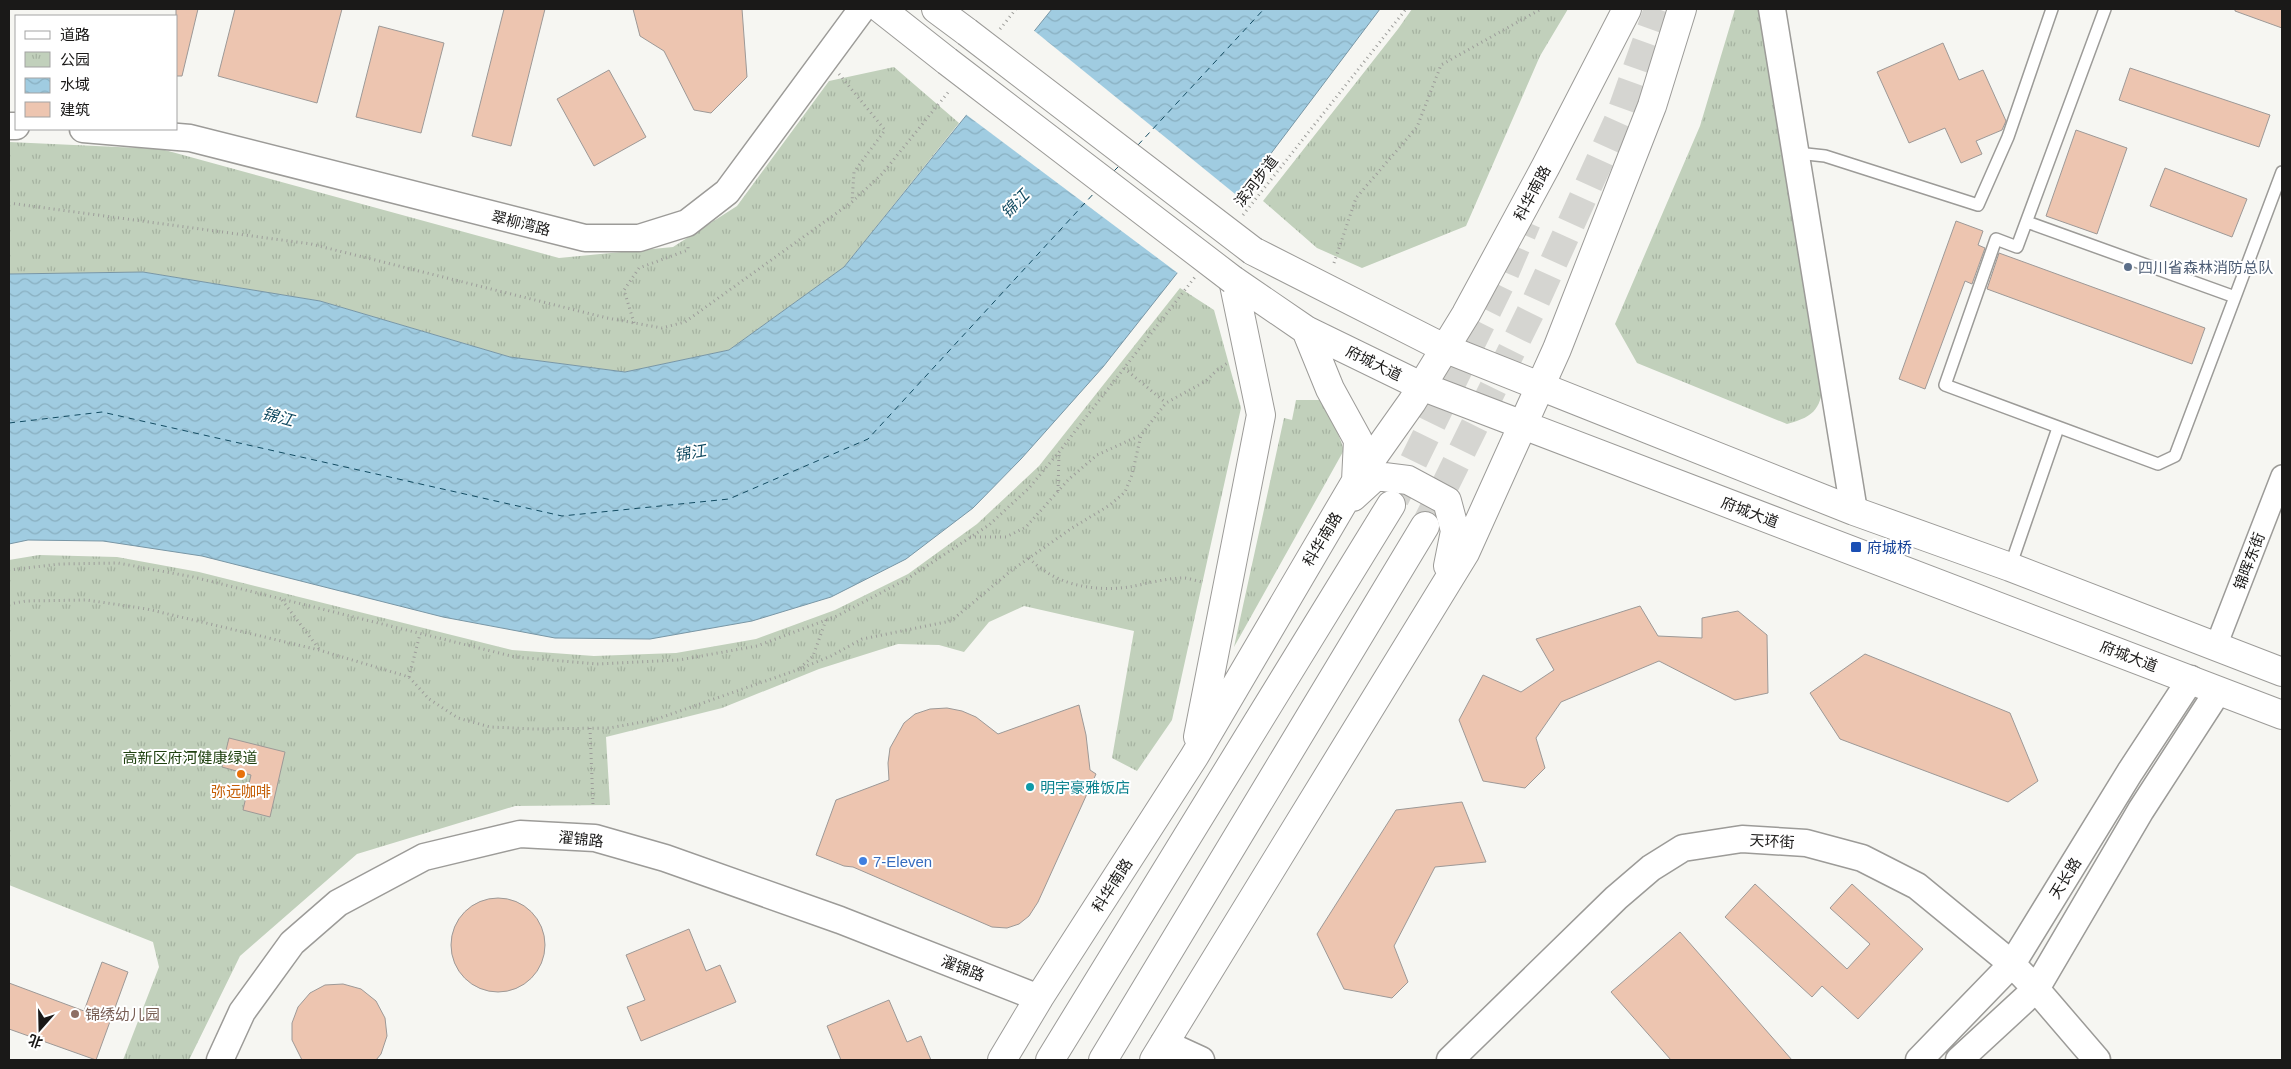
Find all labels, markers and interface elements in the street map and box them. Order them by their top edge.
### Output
legend [15,15,178,130]
text: 道路 [60,26,90,43]
text: 公园 [60,51,90,68]
text: 水域 [60,76,90,93]
text: 建筑 [60,101,90,118]
street label: 滨河步道 [1231,152,1281,210]
street label: 科华南路 [1510,163,1554,223]
water label: 锦江 [998,185,1034,221]
street label: 翠柳湾路 [490,207,552,239]
place label: 四川省森林消防总队 [2138,259,2273,276]
marker: 四川省森林消防总队 [2122,261,2134,273]
street label: 府城大道 [1343,342,1405,384]
water label: 锦江 [260,405,298,430]
water label: 锦江 [673,442,709,464]
street label: 府城大道 [1719,493,1781,531]
street label: 科华南路 [1299,509,1345,569]
street label: 锦晖东街 [2230,530,2268,592]
place label: 府城桥 [1867,539,1912,556]
marker: 府城桥 [1849,540,1863,554]
street label: 府城大道 [2098,637,2160,675]
park label: 高新区府河健康绿道 [122,749,258,766]
marker: 弥远咖啡 [235,768,247,780]
place label: 明宇豪雅饭店 [1040,779,1130,796]
marker: 明宇豪雅饭店 [1024,781,1036,793]
place label: 弥远咖啡 [211,783,271,800]
street label: 濯锦路 [558,828,604,850]
street label: 天环街 [1749,831,1795,851]
place label: 7-Eleven [873,853,932,870]
street label: 天长路 [2046,854,2084,902]
marker: 7-Eleven [857,855,869,867]
street label: 科华南路 [1089,855,1135,915]
street label: 濯锦路 [939,952,987,984]
north arrow [15,1004,65,1054]
place label: 锦绣幼儿园 [85,1006,160,1023]
marker: 锦绣幼儿园 [69,1008,81,1020]
text: 北 [26,1031,45,1051]

